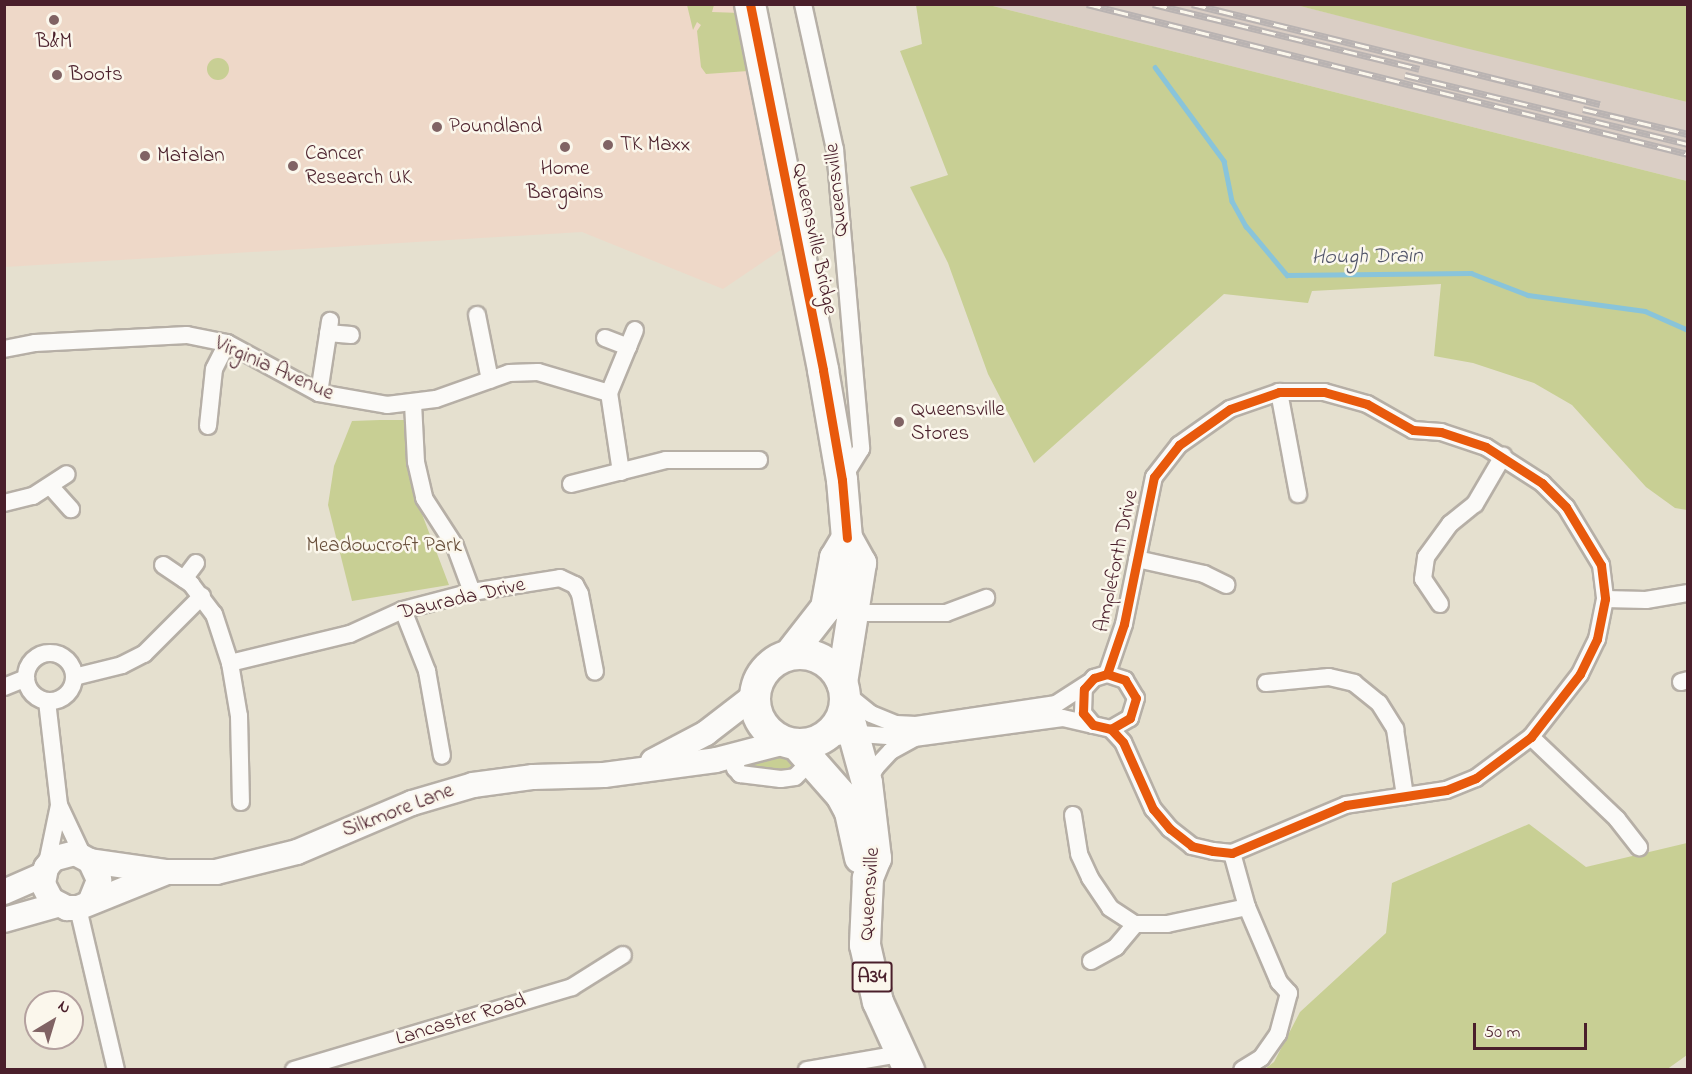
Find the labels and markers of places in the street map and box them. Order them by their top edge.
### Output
marker: B&M [47,13,61,27]
place label: B&M [36,29,72,55]
place label: Boots [69,62,123,88]
marker: Boots [50,68,64,82]
place label: Poundland [449,114,542,140]
marker: Poundland [430,120,444,134]
place label: TK Maxx [620,132,690,158]
marker: TK Maxx [601,138,615,152]
marker: Home Bargains [558,140,572,154]
place label: Cancer Research UK [305,141,412,191]
place label: Matalan [157,143,225,169]
marker: Matalan [138,149,152,163]
place label: Home Bargains [526,156,604,206]
marker: Cancer Research UK [286,159,300,173]
place label: Queensville Stores [911,397,1005,447]
marker: Queensville Stores [892,415,906,429]

